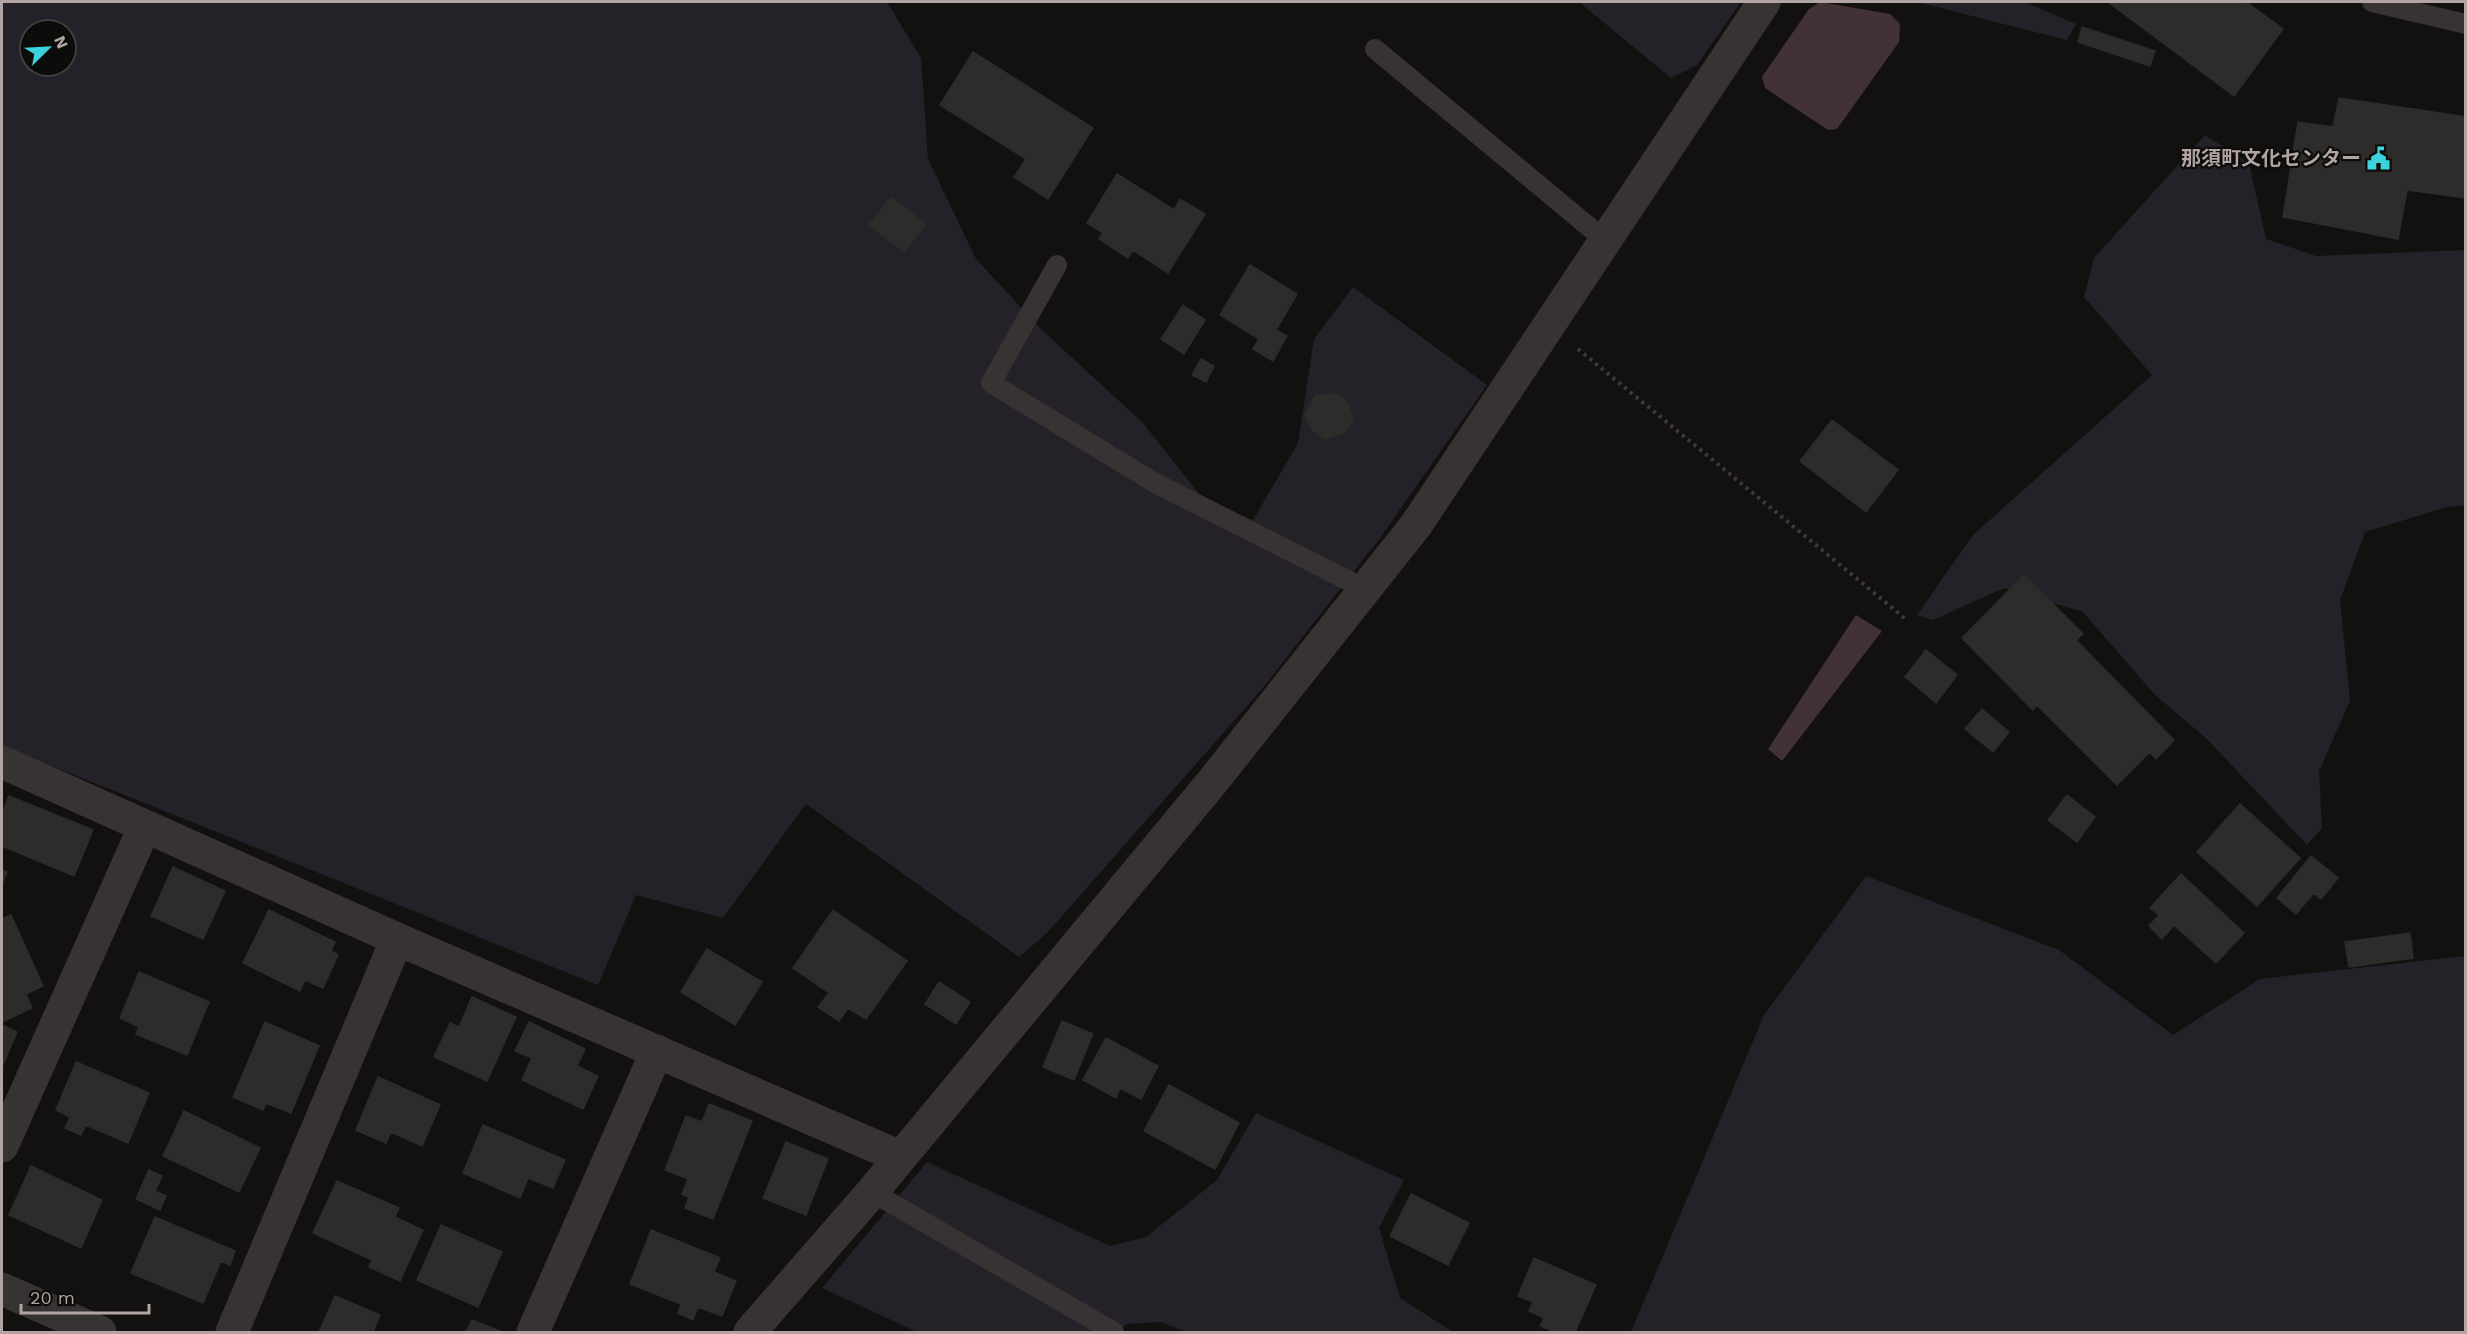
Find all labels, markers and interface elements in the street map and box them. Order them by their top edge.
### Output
north arrow [18,18,78,78]
text: N [50,33,72,51]
public building icon: 那須町文化センター [2366,145,2392,171]
place label: 那須町文化センター [2181,146,2361,170]
scale bar [21,1277,148,1315]
text: 20 m [30,1287,75,1308]

